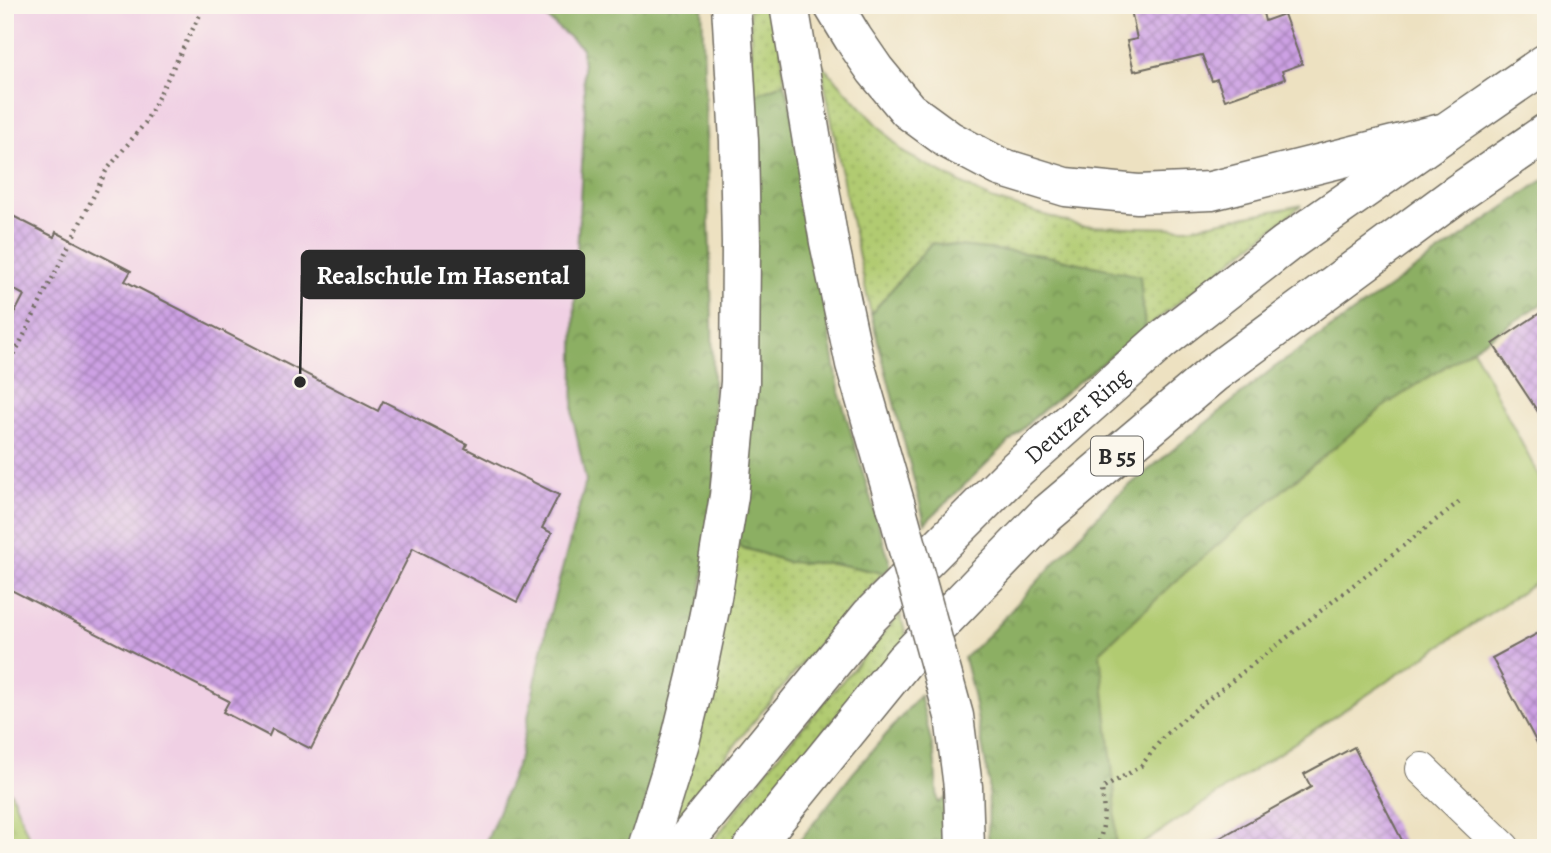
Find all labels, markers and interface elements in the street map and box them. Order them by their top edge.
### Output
callout: Realschule Im Hasental [302,251,584,298]
text: Realschule Im Hasental [316,258,570,293]
street label: Deutzer Ring [1017,360,1136,471]
road number: B 55 [1091,436,1143,476]

